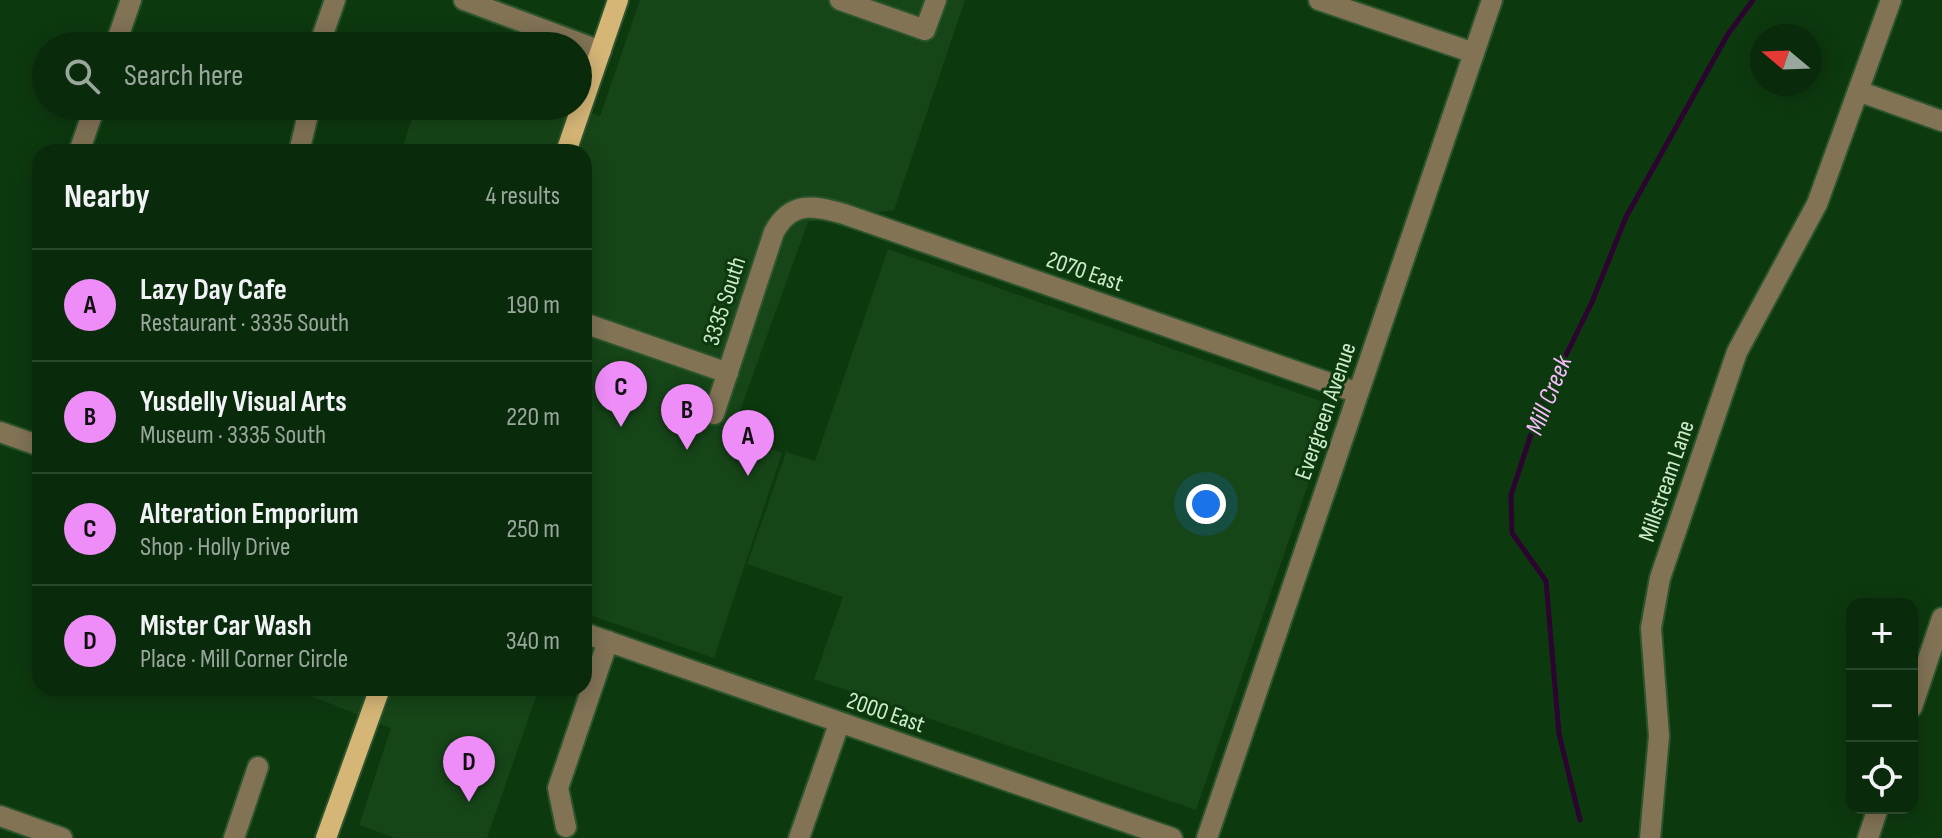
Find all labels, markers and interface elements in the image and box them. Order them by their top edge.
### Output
north arrow [1750,24,1822,96]
search box [32,32,592,120]
icon: search [60,54,104,98]
text: Search here [124,58,243,94]
text: Nearby [64,176,150,217]
text: 4 results [485,181,560,212]
street label: 2070 East [1043,245,1127,298]
street label: 3335 South [697,253,752,349]
text: Lazy Day Cafe [140,272,287,308]
text: A [84,290,96,321]
text: 190 m [507,290,560,321]
text: Restaurant · 3335 South [140,308,349,339]
street label: Evergreen Avenue [1288,339,1362,483]
water label: Mill Creek [1520,350,1580,440]
pin: C [595,361,647,427]
text: Yusdelly Visual Arts [140,384,347,420]
pin: B [661,384,713,450]
text: B [84,402,96,433]
text: 220 m [506,402,560,433]
pin: A [722,410,774,476]
street label: Millstream Lane [1632,417,1701,546]
text: Museum · 3335 South [140,420,326,451]
your location [1186,484,1226,524]
text: Alteration Emporium [140,496,359,532]
text: C [83,514,97,545]
text: 250 m [506,514,560,545]
text: Shop · Holly Drive [140,532,291,563]
map controls [1846,598,1918,814]
button: + [1846,598,1918,670]
text: Mister Car Wash [140,608,312,644]
text: D [83,626,97,657]
text: 340 m [506,626,560,657]
text: Place · Mill Corner Circle [140,644,348,675]
button: − [1846,670,1918,742]
street label: 2000 East [843,686,929,739]
pin: D [443,736,495,802]
button: locate [1846,742,1918,814]

